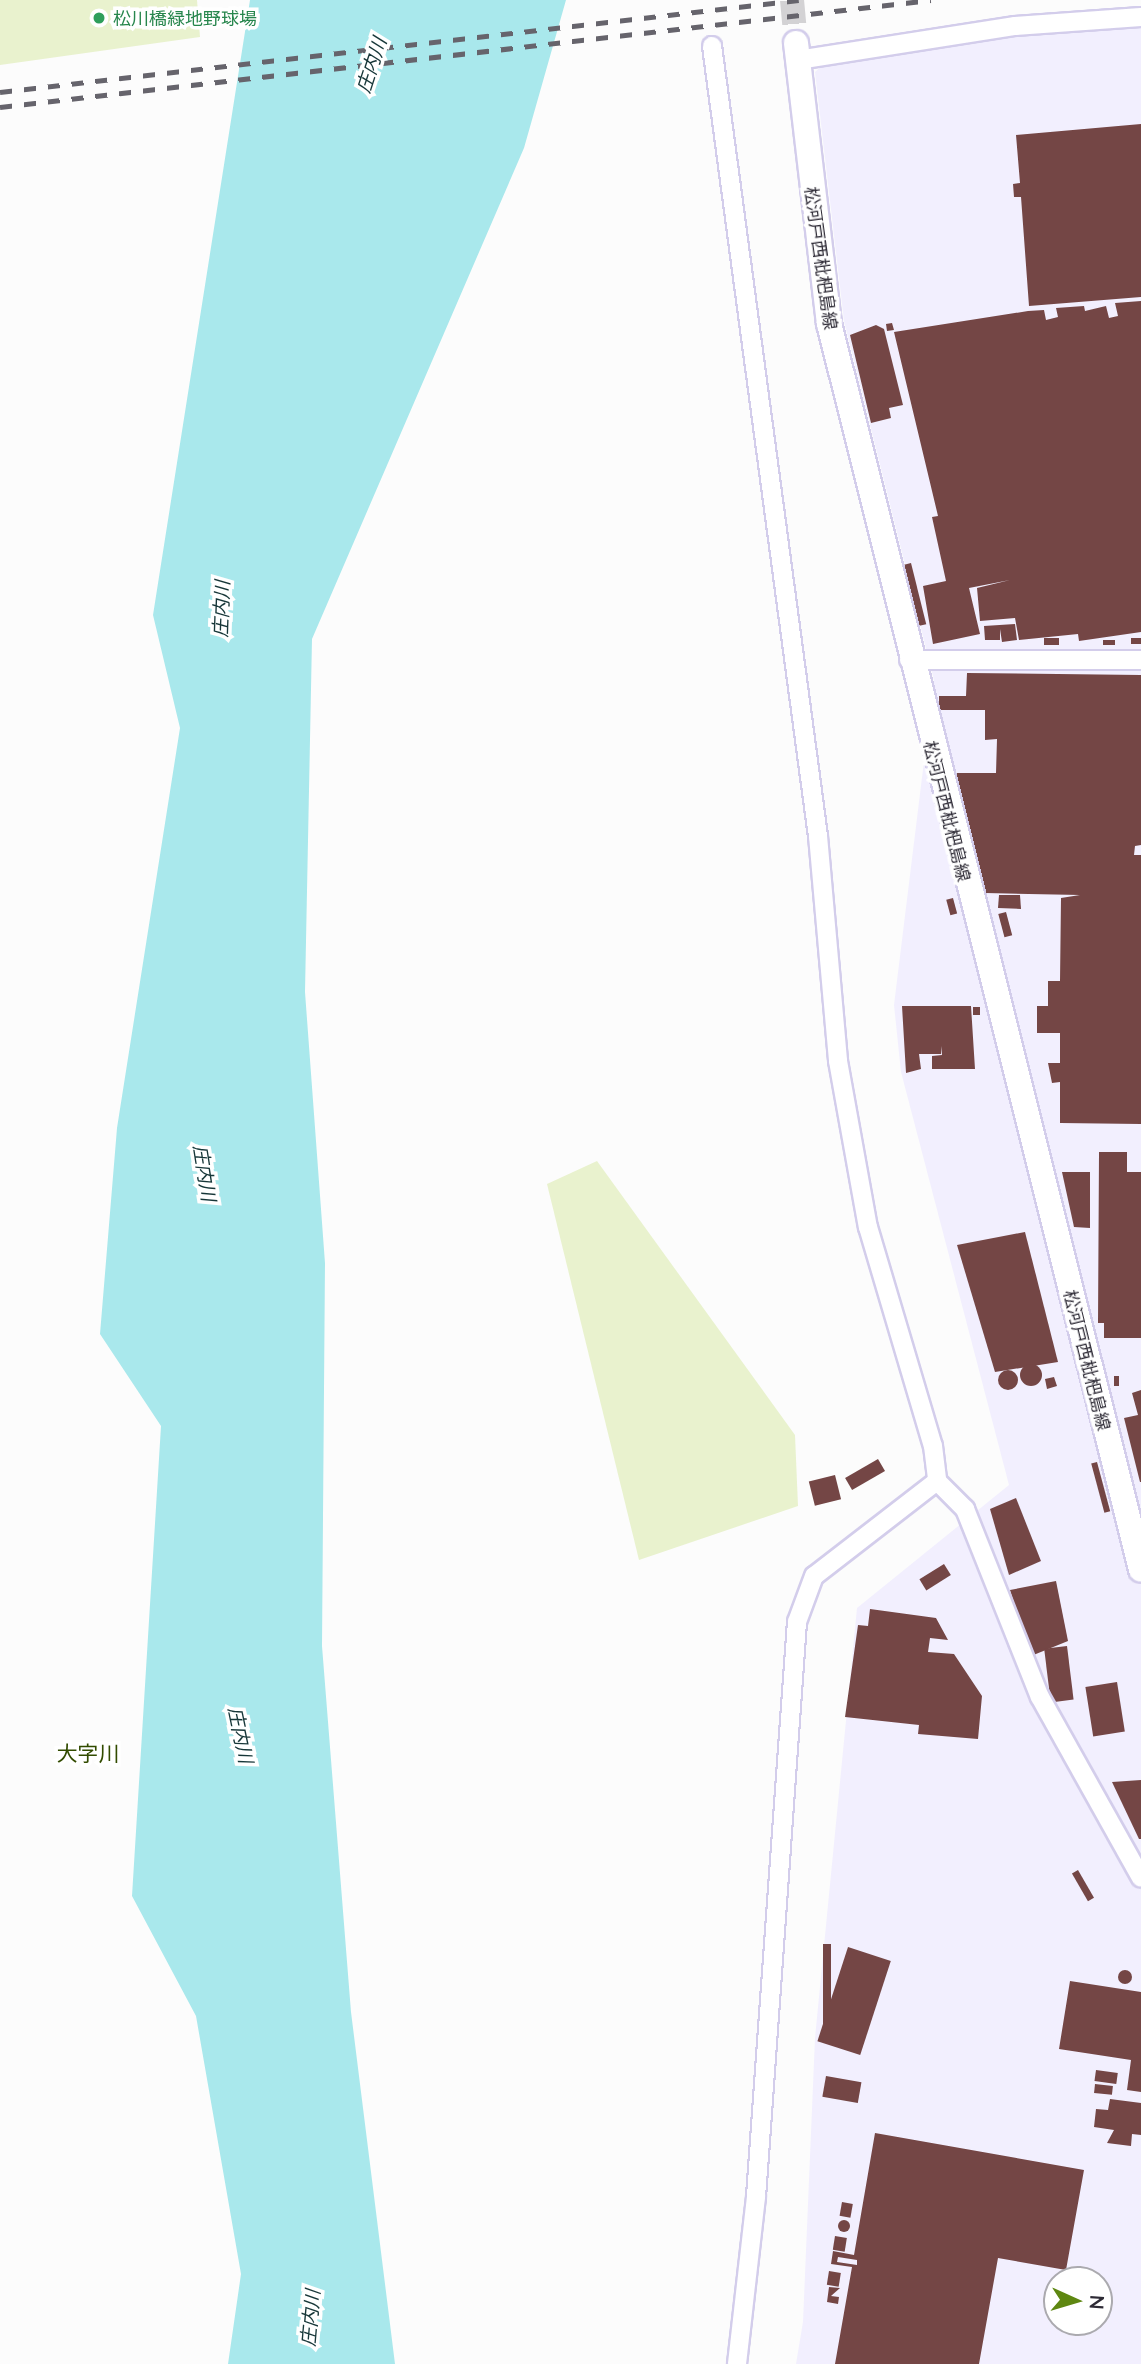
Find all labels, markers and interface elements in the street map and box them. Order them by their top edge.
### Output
place label: 松川橋緑地野球場 [113,7,257,29]
marker: 松川橋緑地野球場 [91,10,107,26]
water label: 庄内川 [351,34,391,96]
street label: 松河戸西枇杷島線 [800,185,842,331]
water label: 庄内川 [209,580,233,638]
street label: 松河戸西枇杷島線 [919,739,975,883]
water label: 庄内川 [189,1143,221,1203]
street label: 松河戸西枇杷島線 [1059,1288,1115,1432]
water label: 庄内川 [224,1705,258,1765]
district label: 大字川 [57,1740,119,1766]
north arrow [1043,2266,1113,2336]
water label: 庄内川 [296,2289,324,2347]
text: N [1085,2294,1109,2310]

